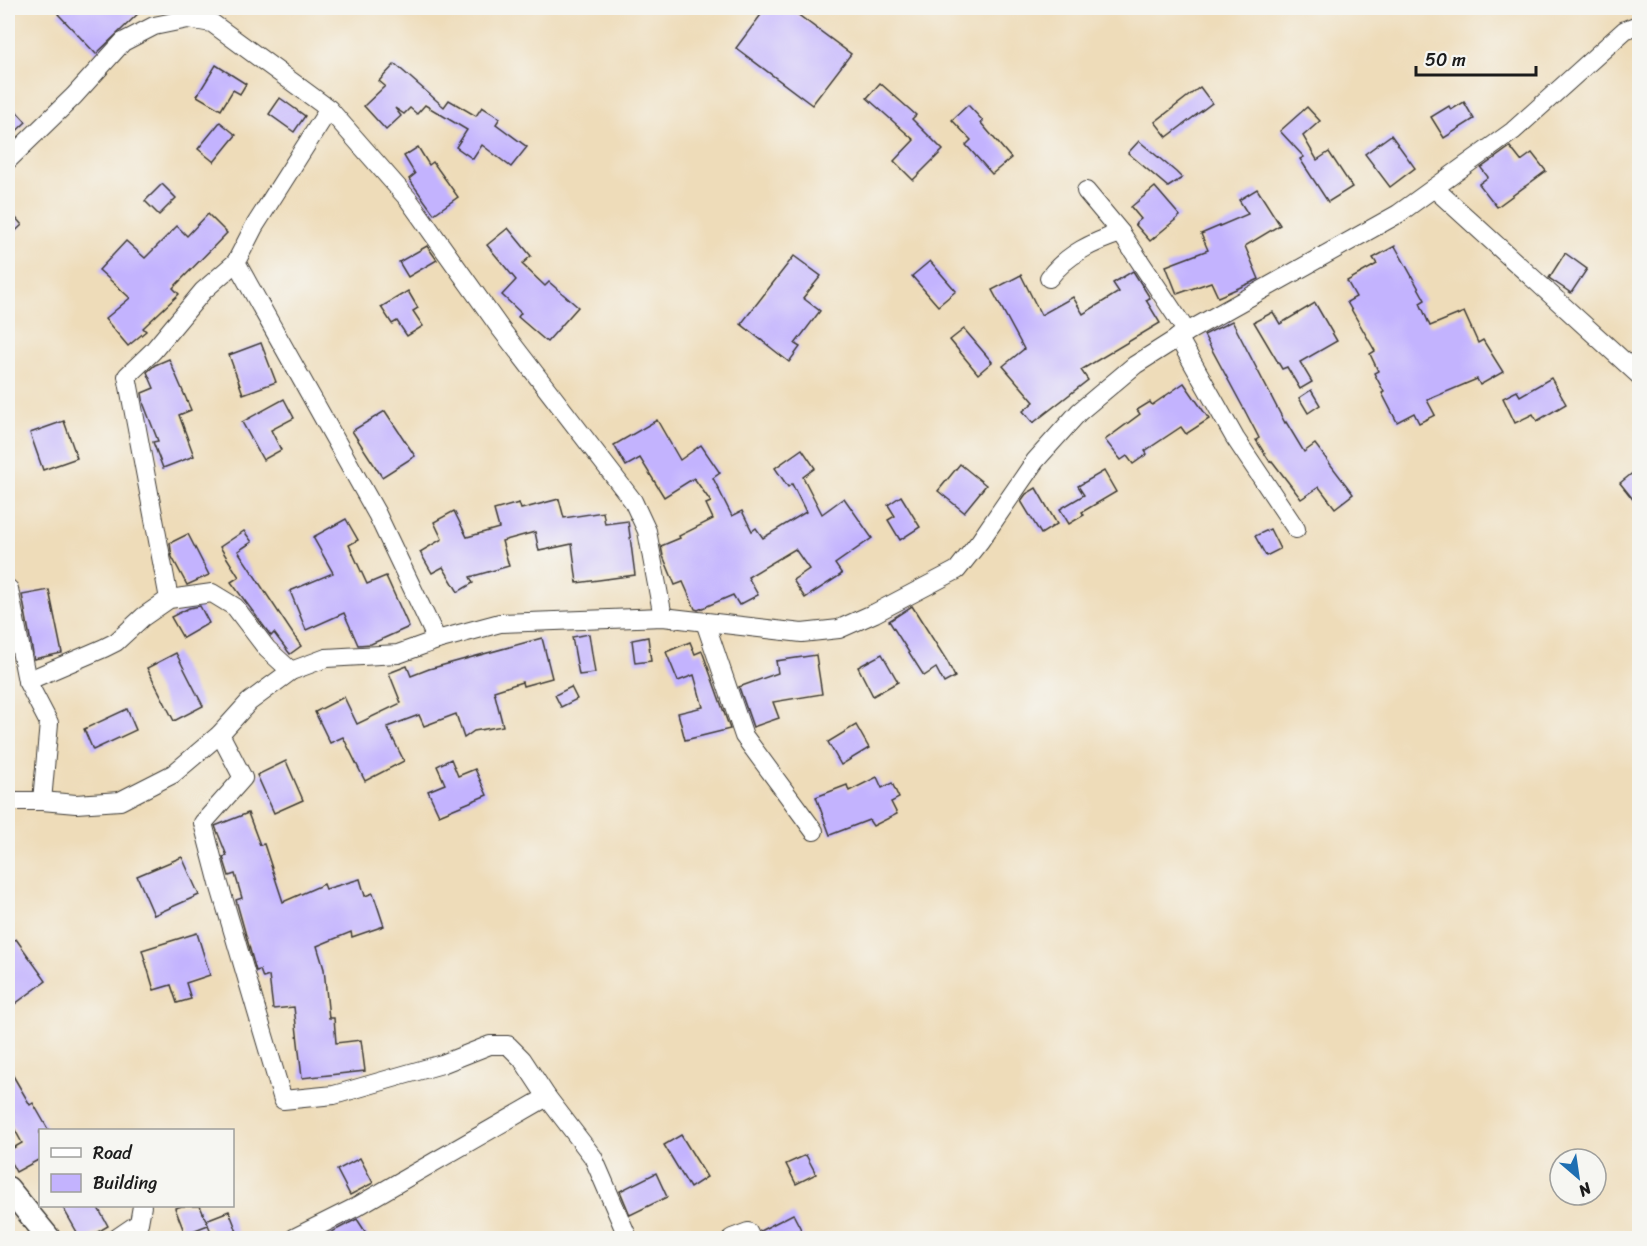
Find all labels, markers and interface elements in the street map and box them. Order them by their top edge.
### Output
scale bar [1416,39,1536,77]
text: 50 m [1425,44,1466,76]
legend [39,1129,234,1207]
text: Road [93,1137,133,1169]
north arrow [1548,1147,1608,1207]
text: Building [93,1167,157,1199]
text: N [1572,1174,1598,1205]

